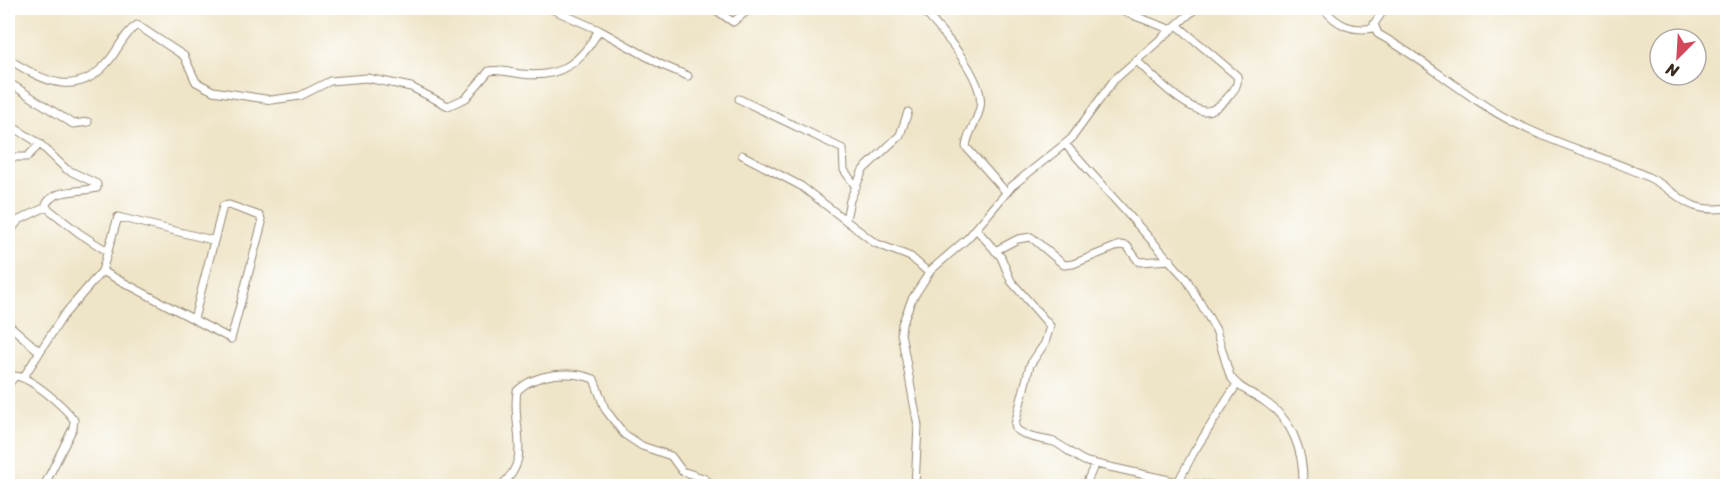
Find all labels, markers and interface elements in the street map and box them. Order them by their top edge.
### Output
north arrow [1648,27,1708,87]
text: N [1660,54,1684,86]

